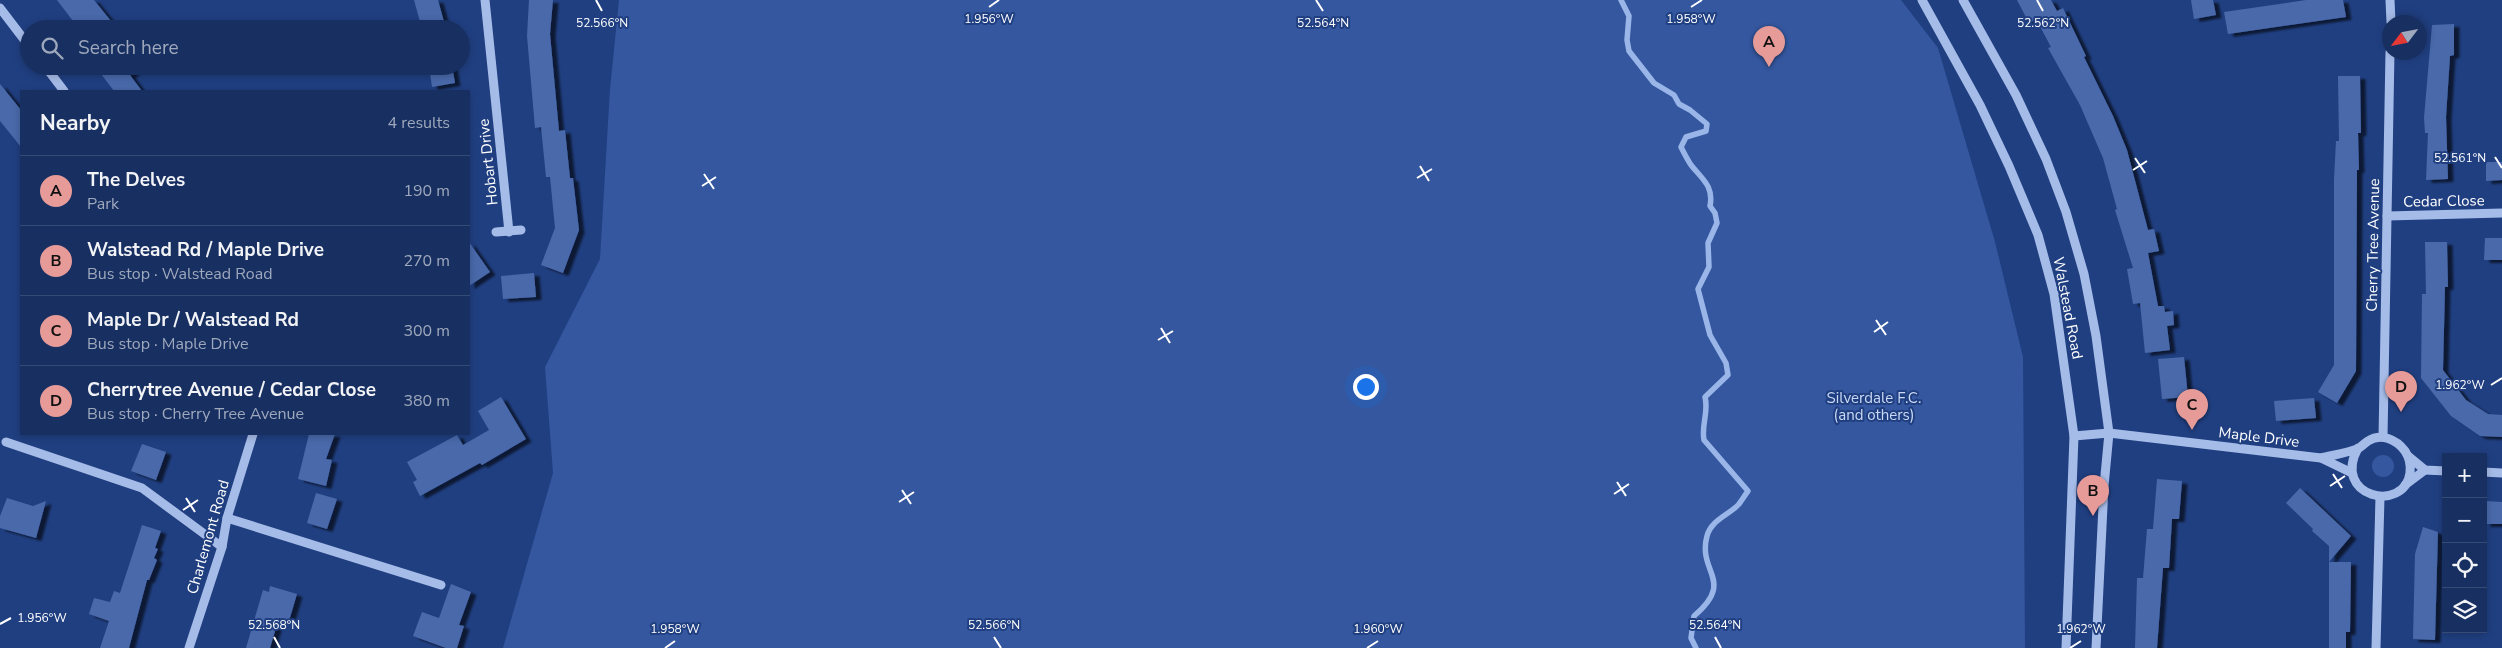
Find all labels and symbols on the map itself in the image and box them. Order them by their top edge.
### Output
text: 1.956°W [964,11,1014,27]
text: 1.958°W [1666,11,1716,27]
text: 52.566°N [576,15,628,31]
text: 52.564°N [1297,15,1349,31]
text: 52.562°N [2017,15,2069,31]
north arrow [2382,15,2427,60]
pin: A [1753,26,1785,67]
street label: Hobart Drive [474,118,502,206]
text: 52.561°N [2434,150,2486,166]
street label: Cherry Tree Avenue [2362,178,2384,312]
street label: Cedar Close [2403,190,2485,212]
street label: Walstead Road [2048,255,2088,361]
pin: D [2385,371,2417,412]
your location [1353,374,1379,400]
text: 1.962°W [2435,377,2485,393]
park label: Silverdale F.C. (and others) [1826,388,1922,425]
pin: C [2176,389,2208,430]
street label: Maple Drive [2217,422,2301,452]
pin: B [2077,475,2109,516]
street label: Charlemont Road [182,478,234,596]
text: 1.956°W [17,610,67,626]
text: 52.568°N [248,617,300,633]
text: 52.566°N [968,617,1020,633]
text: 52.564°N [1689,617,1741,633]
text: 1.958°W [650,621,700,637]
text: 1.960°W [1353,621,1403,637]
text: 1.962°W [2056,621,2106,637]

